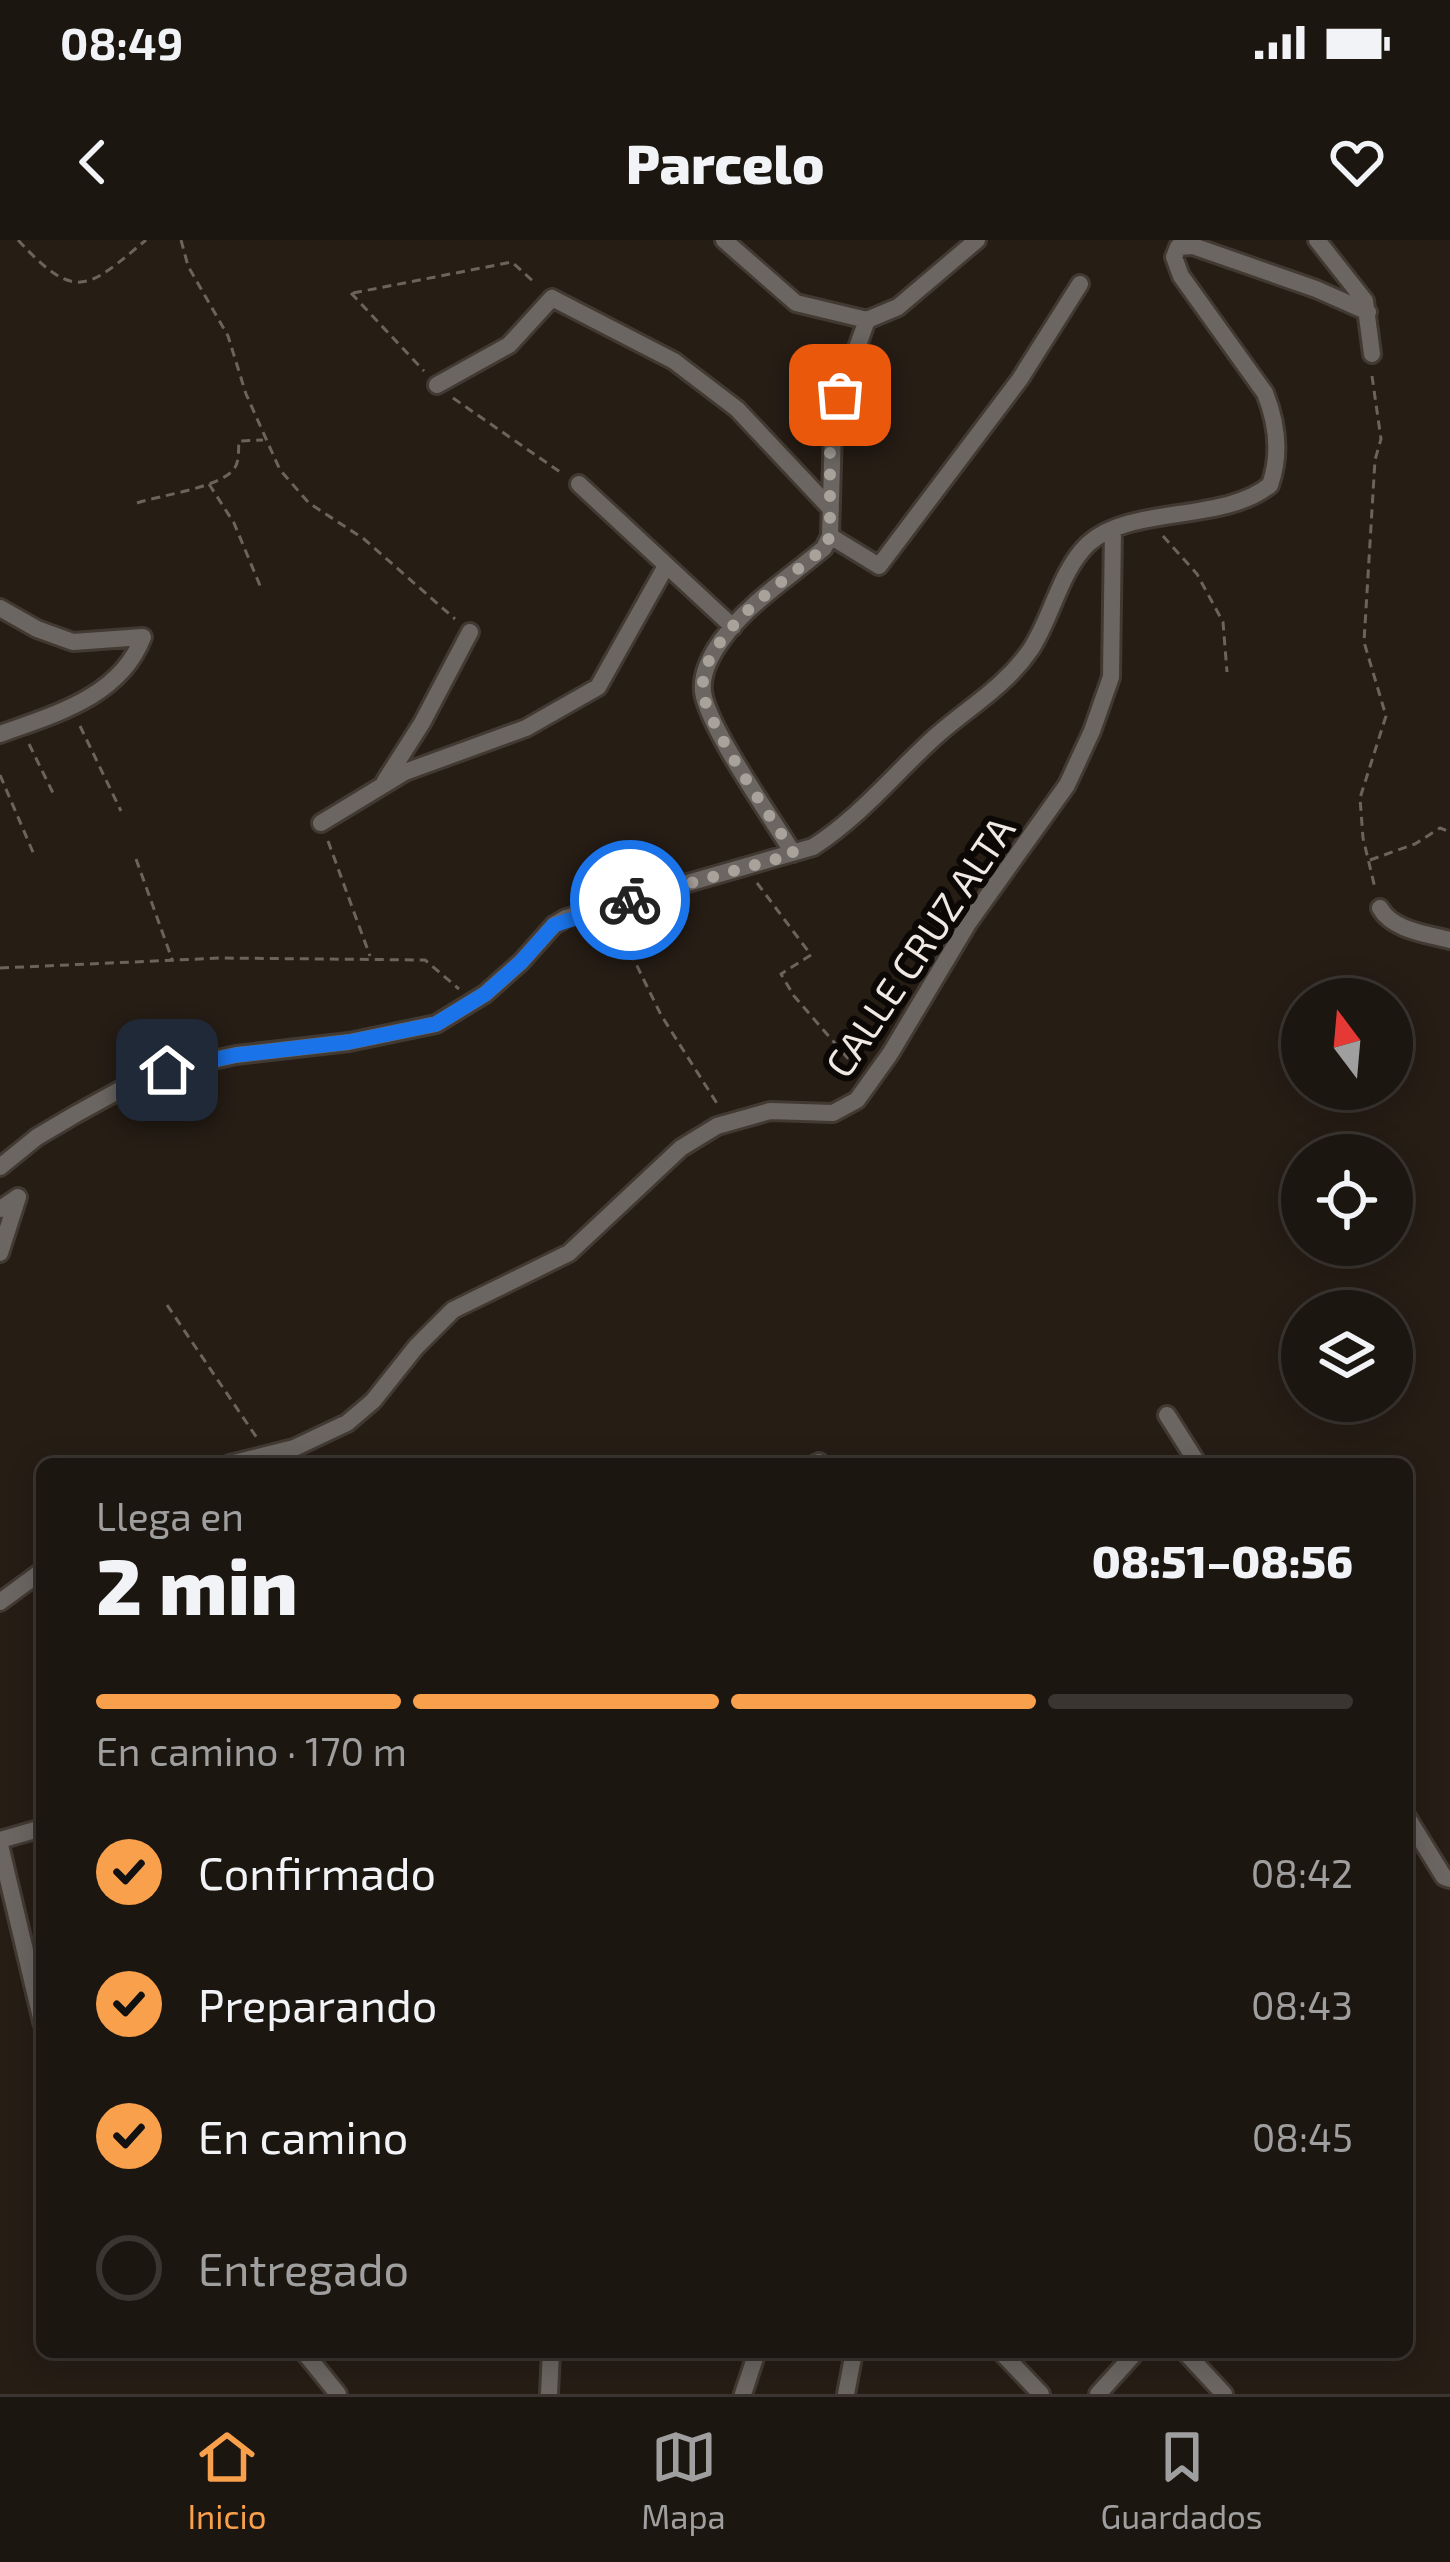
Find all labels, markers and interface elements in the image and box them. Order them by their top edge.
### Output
text: 08:49 [60,15,183,69]
icon: back [60,129,126,195]
icon: heart [1324,129,1390,195]
text: Parcelo [626,130,824,195]
pin [789,344,891,446]
icon: bag [807,362,873,428]
street label: CALLE CRUZ ALTA [814,807,1024,1085]
courier [570,840,690,960]
icon: bike [597,867,663,933]
north arrow [1281,978,1413,1110]
map controls [1281,978,1413,1422]
pin [116,1019,218,1121]
icon: home [134,1037,200,1103]
button: locate [1281,1134,1413,1266]
button: layers [1281,1290,1413,1422]
text: Llega en [96,1492,244,1539]
text: 08:51–08:56 [1092,1533,1353,1587]
text: 2 min [96,1537,298,1631]
text: En camino · 170 m [96,1727,407,1774]
icon: check [96,1839,162,1905]
text: Confirmado [198,1845,436,1899]
text: 08:42 [1251,1849,1353,1896]
icon: check [96,1971,162,2037]
text: Preparando [198,1977,437,2031]
text: 08:43 [1251,1981,1353,2028]
icon: check [96,2103,162,2169]
text: En camino [198,2109,408,2163]
text: 08:45 [1252,2113,1353,2160]
text: Entregado [198,2241,409,2295]
tab: Inicio [187,2424,267,2536]
tab: Mapa [641,2424,726,2536]
tab: Guardados [1101,2424,1263,2536]

